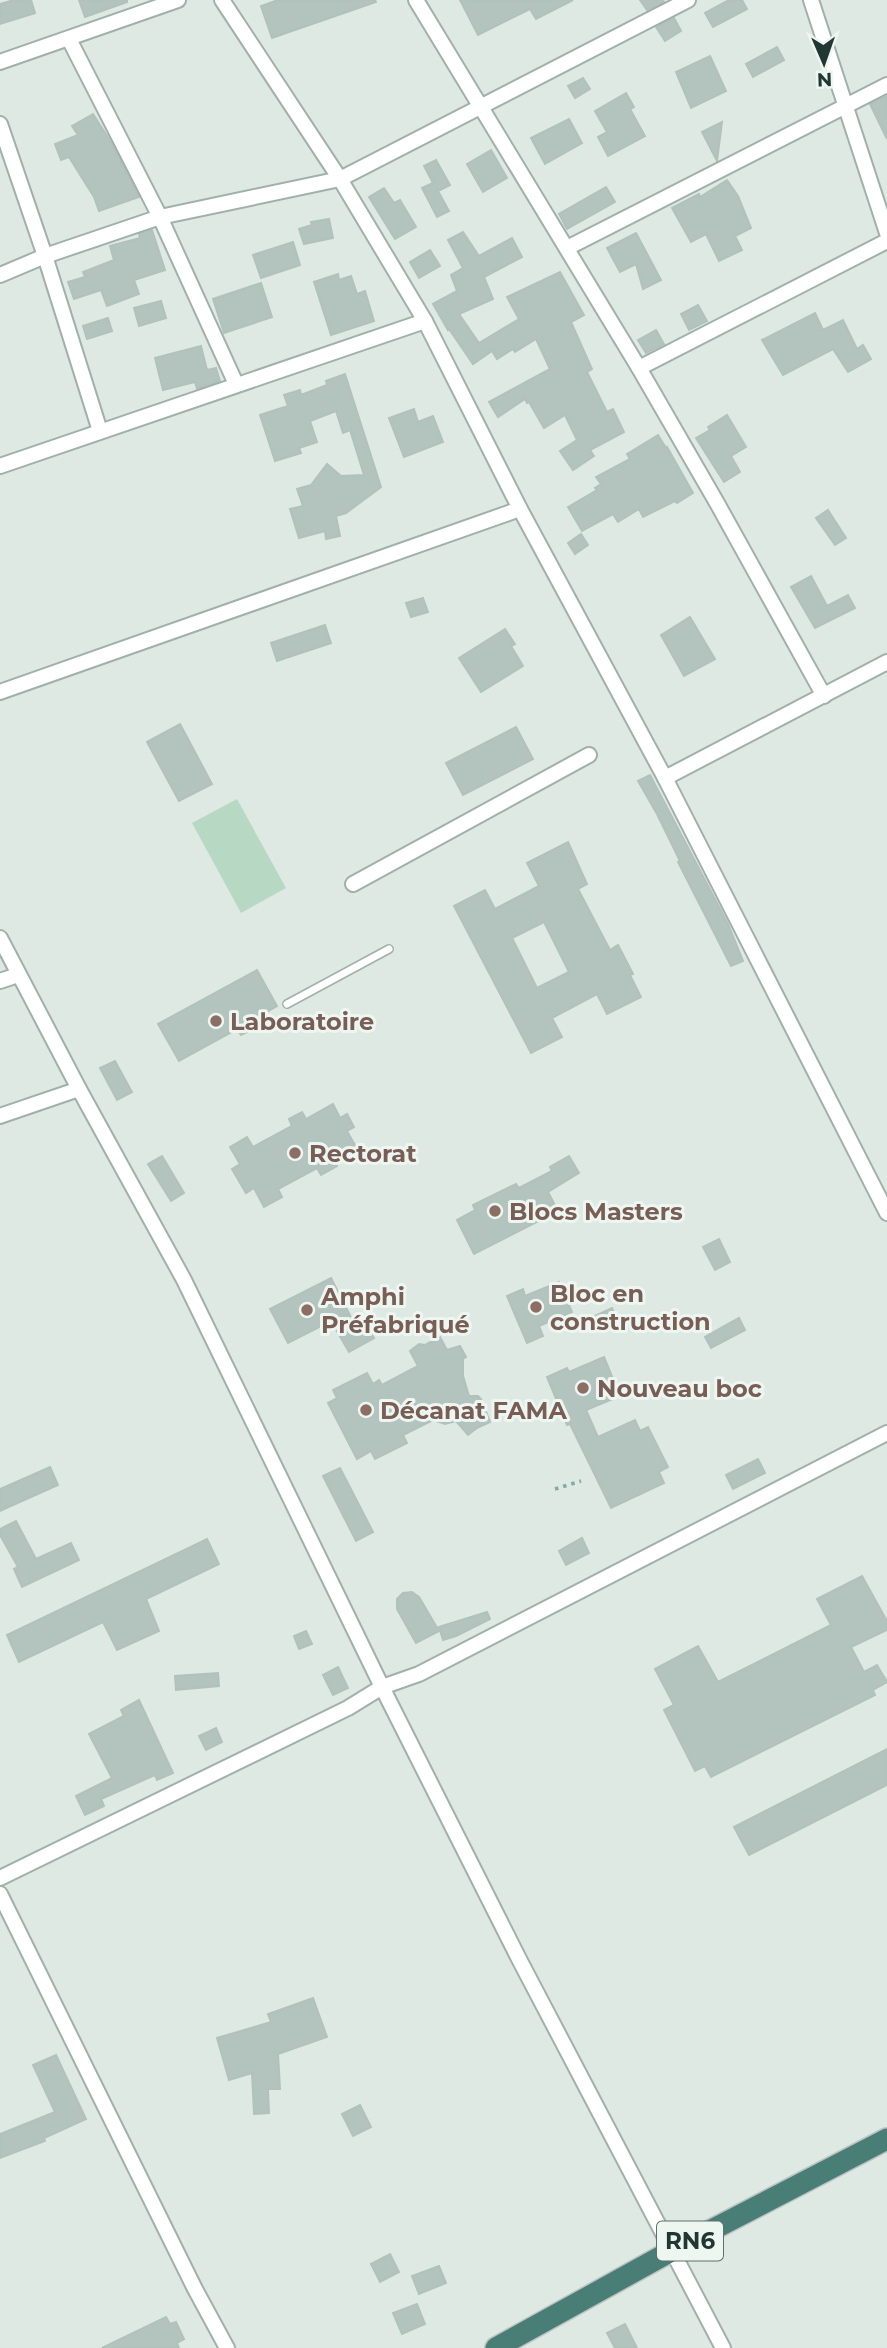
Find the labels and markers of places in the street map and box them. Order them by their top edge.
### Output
place label: Laboratoire [230,1007,374,1036]
marker: Laboratoire [208,1013,224,1029]
place label: Rectorat [309,1139,417,1168]
marker: Rectorat [287,1145,303,1161]
place label: Blocs Masters [509,1197,683,1226]
marker: Blocs Masters [487,1203,503,1219]
place label: Bloc en construction [550,1279,711,1336]
place label: Amphi Préfabriqué [320,1282,470,1339]
marker: Bloc en construction [528,1299,544,1315]
marker: Amphi Préfabriqué [299,1302,315,1318]
place label: Nouveau boc [597,1374,762,1403]
marker: Nouveau boc [575,1380,591,1396]
place label: Décanat FAMA [380,1396,568,1425]
marker: Décanat FAMA [358,1402,374,1418]

